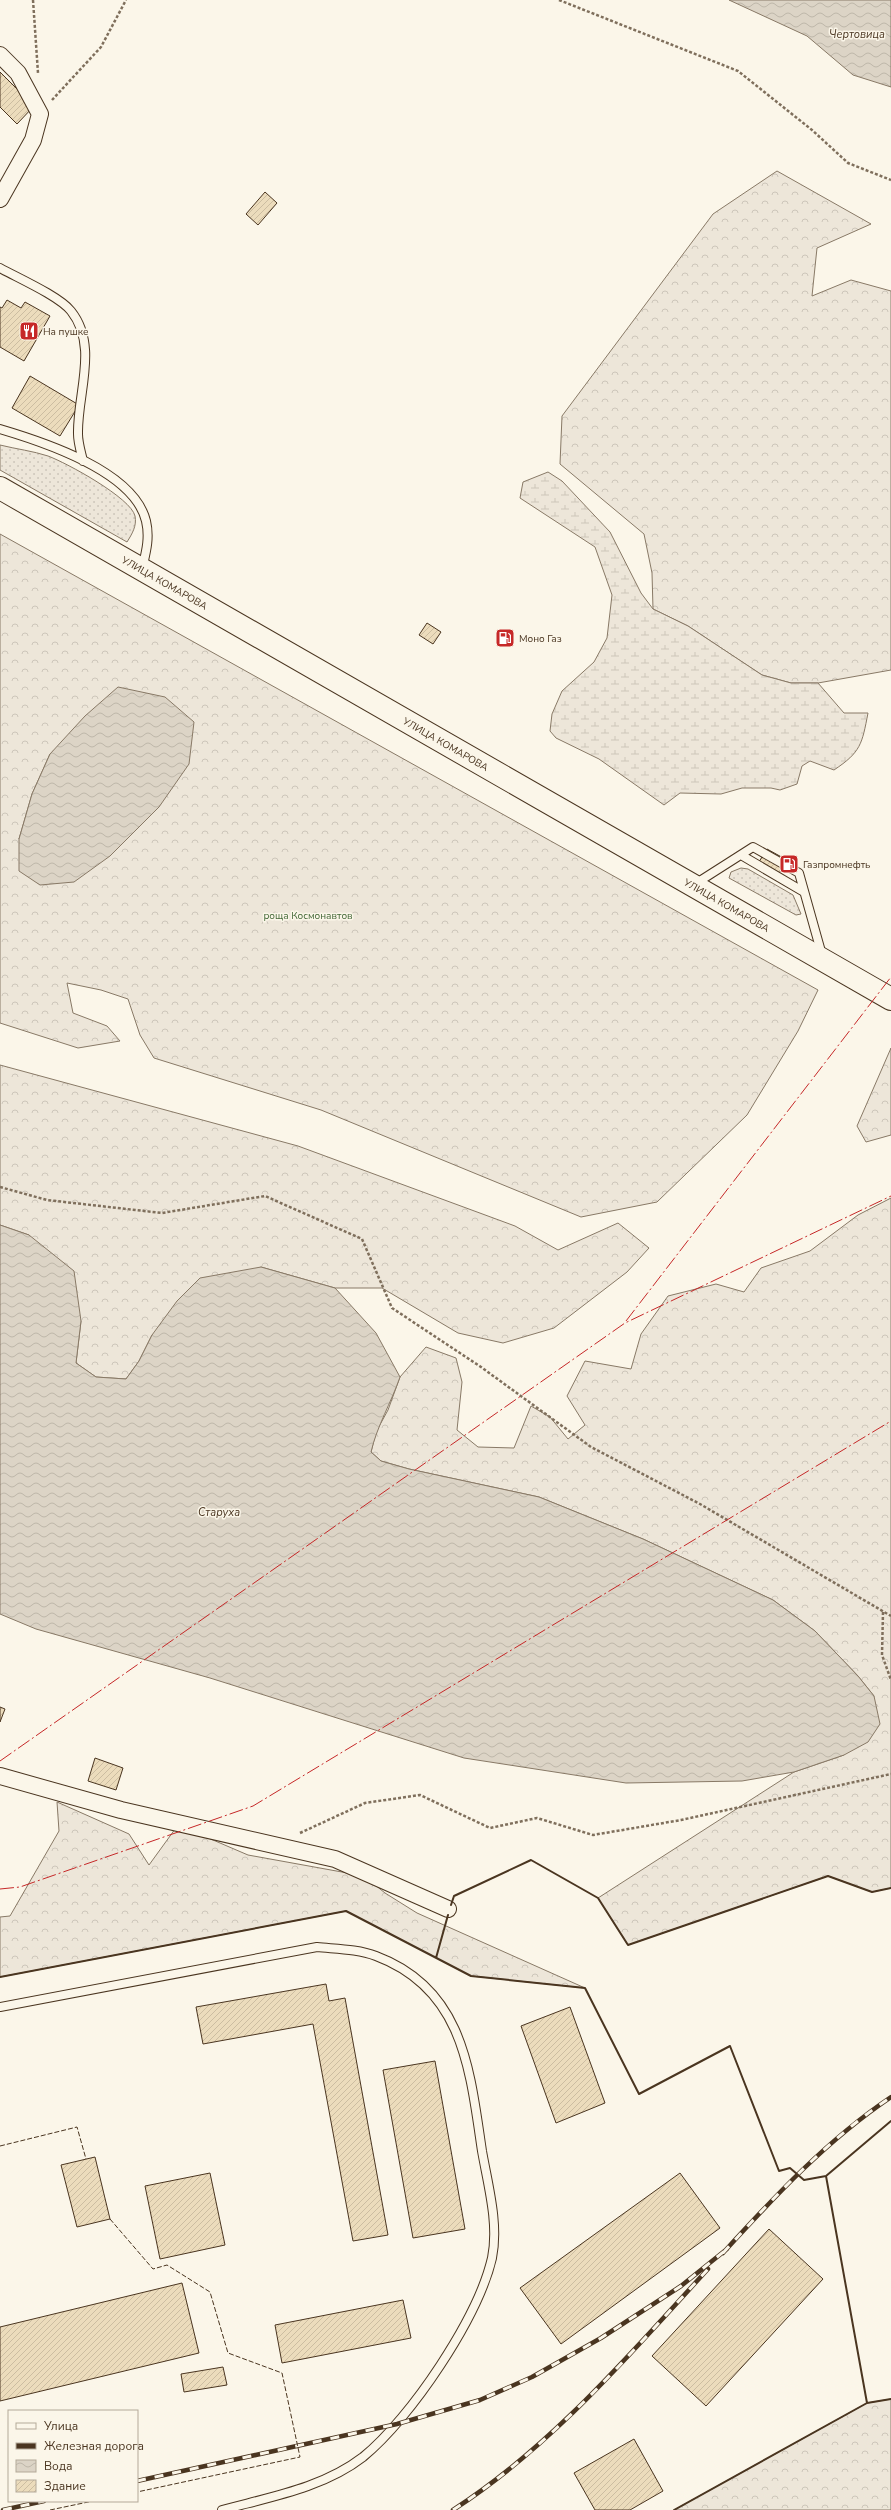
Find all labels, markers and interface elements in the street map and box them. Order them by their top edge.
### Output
water label: Чертовица [829,27,885,42]
restaurant icon: На пушке [18,320,40,342]
place label: На пушке [43,325,88,339]
street label: УЛИЦА КОМАРОВА [118,553,210,614]
fuel station icon: Моно Газ [494,627,516,649]
place label: Моно Газ [519,632,562,646]
street label: УЛИЦА КОМАРОВА [399,714,491,775]
fuel station icon: Газпромнефть [778,853,800,875]
place label: Газпромнефть [803,858,871,872]
street label: УЛИЦА КОМАРОВА [680,875,773,936]
park label: роща Космонавтов [263,909,353,923]
water label: Старуха [198,1505,240,1520]
legend [8,2410,138,2502]
text: Улица [43,2418,78,2434]
text: Железная дорога [44,2438,144,2454]
text: Вода [44,2458,72,2474]
text: Здание [44,2478,86,2494]

